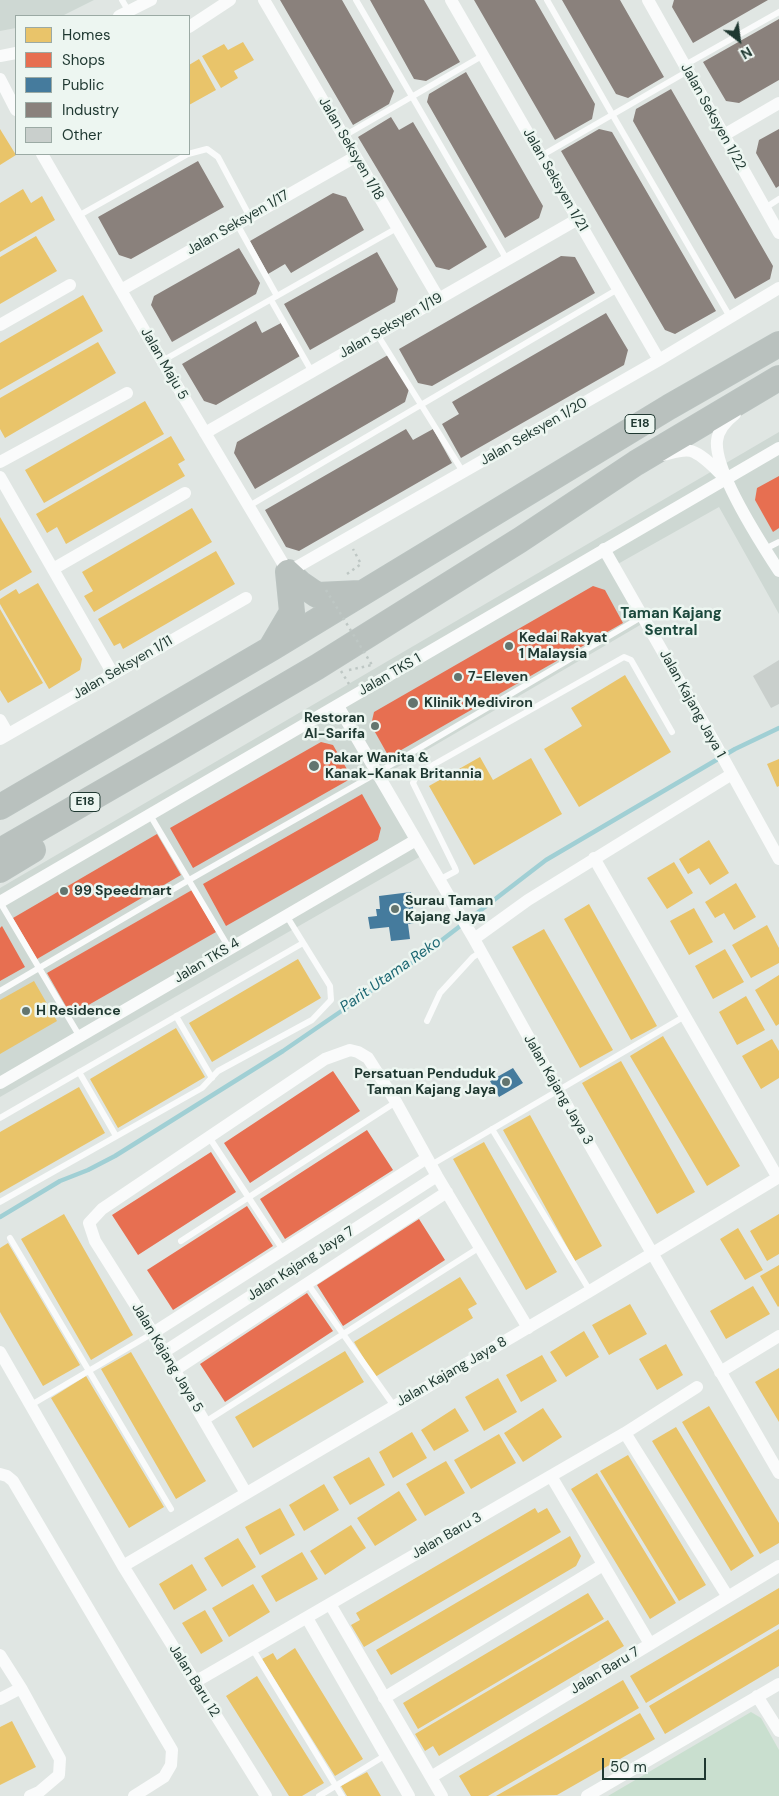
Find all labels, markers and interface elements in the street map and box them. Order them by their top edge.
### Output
legend [15,15,190,155]
north arrow [714,15,764,65]
text: Homes [62,25,111,45]
text: N [738,43,755,63]
text: Shops [62,50,105,70]
street label: Jalan Seksyen 1/22 [677,61,749,173]
text: Public [62,75,104,95]
street label: Jalan Seksyen 1/18 [315,95,387,203]
text: Industry [62,100,119,120]
text: Other [62,125,102,145]
street label: Jalan Seksyen 1/21 [519,126,591,234]
street label: Jalan Seksyen 1/17 [184,187,292,259]
street label: Jalan Seksyen 1/19 [336,290,446,362]
street label: Jalan Maju 5 [137,325,191,403]
street label: Jalan Seksyen 1/20 [478,395,590,469]
road number: E18 [625,414,655,434]
district label: Taman Kajang Sentral [620,605,722,640]
place label: Kedai Rakyat 1 Malaysia [519,630,607,662]
street label: Jalan Seksyen 1/11 [70,633,176,703]
marker: Kedai Rakyat 1 Malaysia [503,640,515,652]
street label: Jalan Kajang Jaya 1 [655,647,729,761]
street label: Jalan TKS 1 [356,650,424,700]
place label: 7-Eleven [468,669,528,685]
marker: 7-Eleven [452,671,464,683]
place label: Klinik Mediviron [424,695,533,711]
marker: Klinik Mediviron [406,696,420,710]
place label: Restoran Al-Sarifa [304,710,365,742]
marker: Restoran Al-Sarifa [369,720,381,732]
place label: Pakar Wanita & Kanak-Kanak Britannia [325,750,482,782]
marker: Pakar Wanita & Kanak-Kanak Britannia [307,759,321,773]
road number: E18 [70,792,100,812]
place label: 99 Speedmart [74,883,172,899]
marker: 99 Speedmart [58,885,70,897]
place label: Surau Taman Kajang Jaya [405,893,493,926]
marker: Surau Taman Kajang Jaya [389,903,401,915]
water label: Parit Utama Reko [337,933,445,1017]
street label: Jalan TKS 4 [171,935,243,987]
place label: H Residence [36,1003,121,1019]
marker: H Residence [20,1005,32,1017]
street label: Jalan Kajang Jaya 3 [520,1032,596,1148]
place label: Persatuan Penduduk Taman Kajang Jaya [354,1066,496,1098]
marker: Persatuan Penduduk Taman Kajang Jaya [500,1076,512,1088]
street label: Jalan Kajang Jaya 7 [245,1223,357,1305]
street label: Jalan Kajang Jaya 5 [128,1300,206,1416]
street label: Jalan Kajang Jaya 8 [394,1334,510,1410]
street label: Jalan Baru 3 [409,1509,485,1563]
street label: Jalan Baru 12 [165,1642,223,1720]
street label: Jalan Baru 7 [567,1644,643,1698]
scale bar [604,1748,708,1780]
text: 50 m [610,1757,647,1777]

